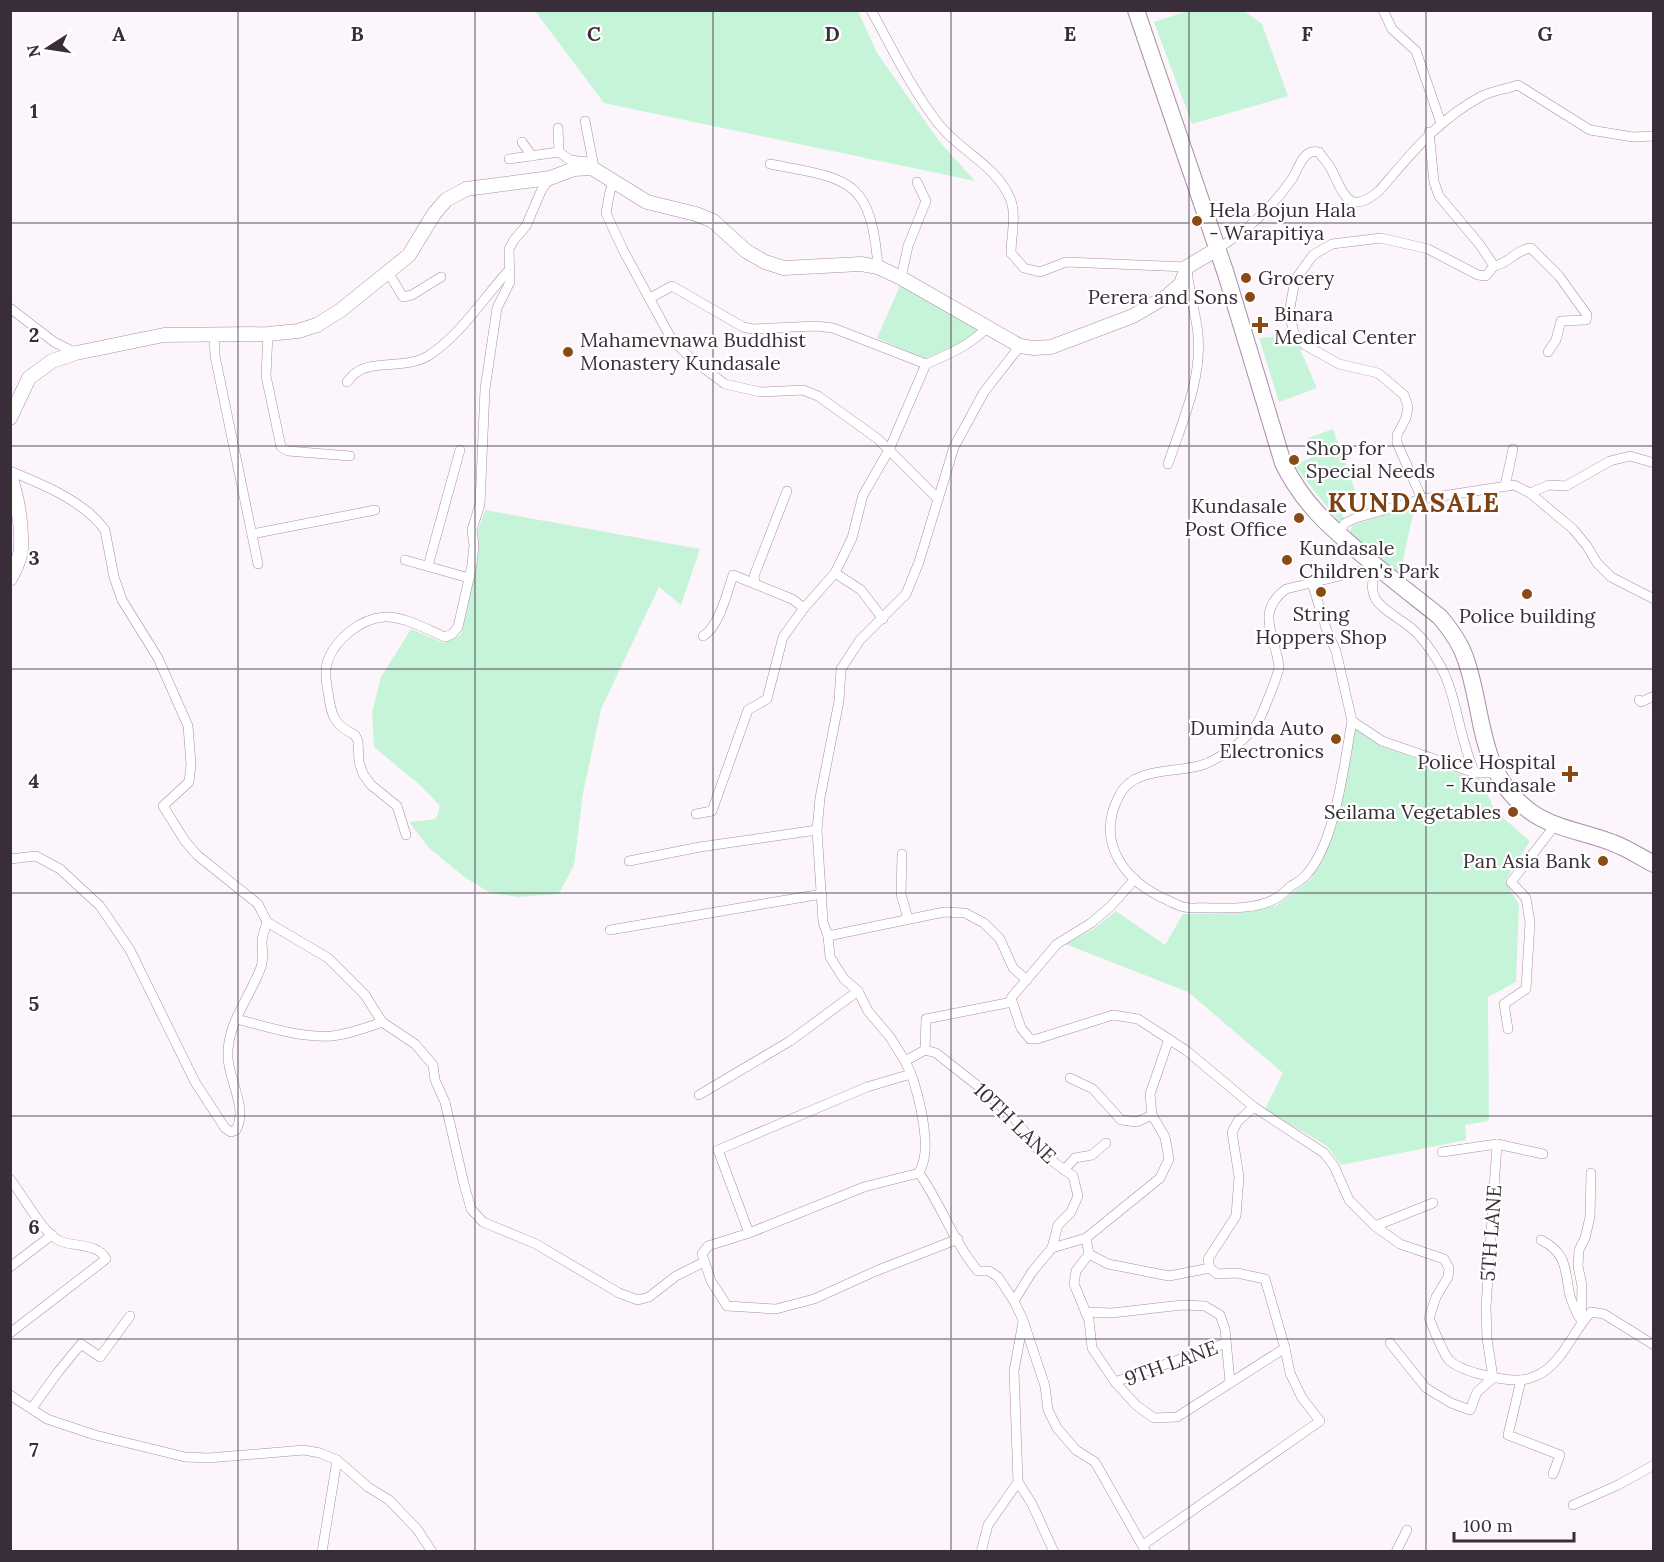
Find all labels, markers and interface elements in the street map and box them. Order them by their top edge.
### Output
north arrow [18,18,78,78]
text: A [112,21,126,46]
text: B [350,21,364,46]
text: C [587,21,601,46]
text: D [824,21,840,46]
text: E [1064,21,1076,46]
text: F [1301,21,1313,46]
text: G [1537,21,1553,46]
text: N [22,43,44,59]
text: 1 [30,98,38,123]
place label: Hela Bojun Hala - Warapitiya [1209,197,1356,245]
marker: Hela Bojun Hala - Warapitiya [1190,214,1204,228]
place label: Grocery [1258,265,1335,290]
marker: Grocery [1239,271,1253,285]
place label: Perera and Sons [1088,284,1238,309]
marker: Perera and Sons [1243,290,1257,304]
place label: Binara Medical Center [1274,301,1417,349]
marker: Binara Medical Center [1251,316,1269,334]
text: 2 [29,322,39,347]
place label: Mahamevnawa Buddhist Monastery Kundasale [580,327,806,375]
marker: Mahamevnawa Buddhist Monastery Kundasale [561,345,575,359]
place label: Shop for Special Needs [1306,435,1435,483]
marker: Shop for Special Needs [1287,453,1301,467]
district label: KUNDASALE [1328,486,1500,519]
place label: Kundasale Post Office [1184,493,1287,541]
marker: Kundasale Post Office [1292,511,1306,525]
place label: Kundasale Children's Park [1299,535,1440,583]
text: 3 [28,545,40,570]
marker: Kundasale Children's Park [1280,553,1294,567]
marker: String Hoppers Shop [1314,585,1328,599]
marker: Police building [1520,587,1534,601]
place label: String Hoppers Shop [1255,601,1387,649]
place label: Police building [1459,603,1596,628]
place label: Duminda Auto Electronics [1190,715,1324,763]
marker: Duminda Auto Electronics [1329,732,1343,746]
place label: Police Hospital - Kundasale [1417,749,1556,797]
marker: Police Hospital - Kundasale [1561,765,1579,783]
text: 4 [29,768,40,793]
place label: Seilama Vegetables [1324,799,1501,824]
marker: Seilama Vegetables [1506,805,1520,819]
place label: Pan Asia Bank [1463,848,1591,873]
marker: Pan Asia Bank [1596,854,1610,868]
text: 5 [29,991,40,1016]
street label: 10TH LANE [969,1077,1062,1168]
street label: 5TH LANE [1475,1184,1506,1282]
text: 6 [28,1214,40,1239]
street label: 9TH LANE [1121,1334,1221,1391]
text: 7 [29,1437,39,1462]
scale bar [1454,1505,1574,1543]
text: 100 m [1463,1514,1513,1537]

